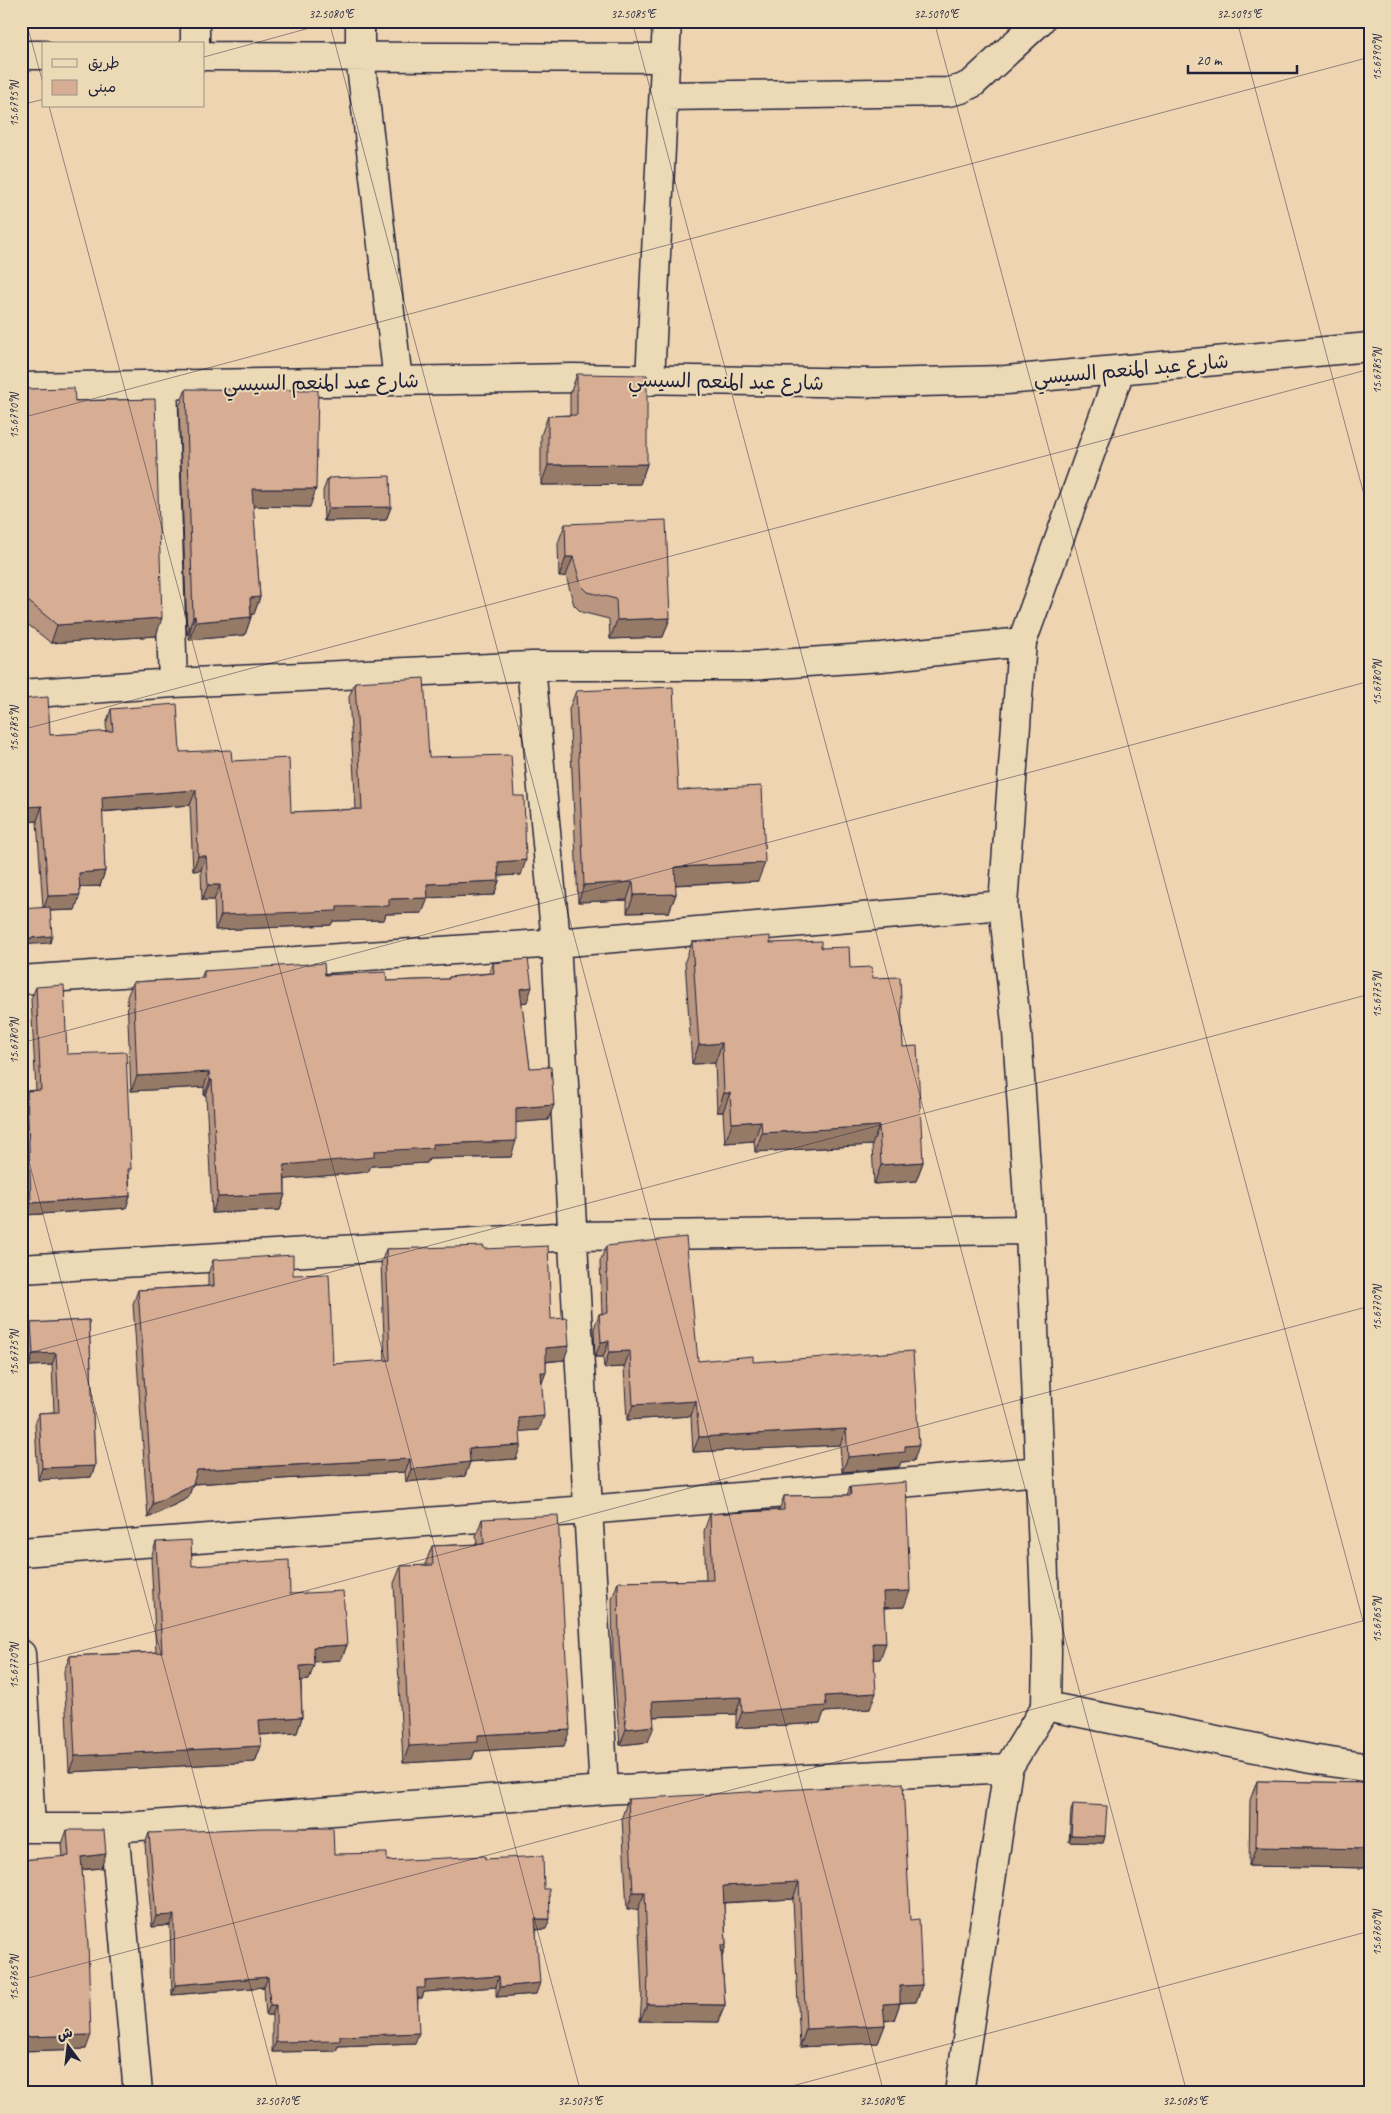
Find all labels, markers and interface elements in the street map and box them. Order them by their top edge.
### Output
text: 32.5080°E [309,6,355,22]
text: 32.5085°E [611,6,657,22]
text: 32.5090°E [914,6,960,22]
text: 32.5095°E [1217,6,1263,22]
text: 15.6790°N [1369,34,1385,81]
legend [42,42,205,108]
scale bar [1188,42,1297,74]
text: 20 m [1196,51,1223,70]
text: طريق [88,54,120,73]
text: مبنى [88,78,116,97]
text: 15.6795°N [6,80,22,127]
text: 15.6785°N [1369,347,1385,394]
street label: شارع عبد المنعم السيسي [1032,349,1230,395]
street label: شارع عبد المنعم السيسي [628,367,824,401]
street label: شارع عبد المنعم السيسي [223,368,419,402]
text: 15.6790°N [6,392,22,439]
text: 15.6780°N [1369,659,1385,706]
text: 15.6785°N [6,705,22,752]
text: 15.6775°N [1369,971,1385,1018]
text: 15.6780°N [6,1017,22,1064]
text: 15.6770°N [1369,1284,1385,1331]
text: 15.6775°N [6,1329,22,1376]
text: 15.6765°N [1369,1596,1385,1643]
text: 15.6770°N [6,1642,22,1689]
text: 15.6760°N [1369,1909,1385,1956]
text: 15.6765°N [6,1954,22,2001]
north arrow [42,2022,92,2072]
text: ش [55,2024,74,2044]
text: 32.5070°E [255,2093,301,2109]
text: 32.5075°E [558,2093,604,2109]
text: 32.5080°E [860,2093,906,2109]
text: 32.5085°E [1163,2093,1209,2109]

